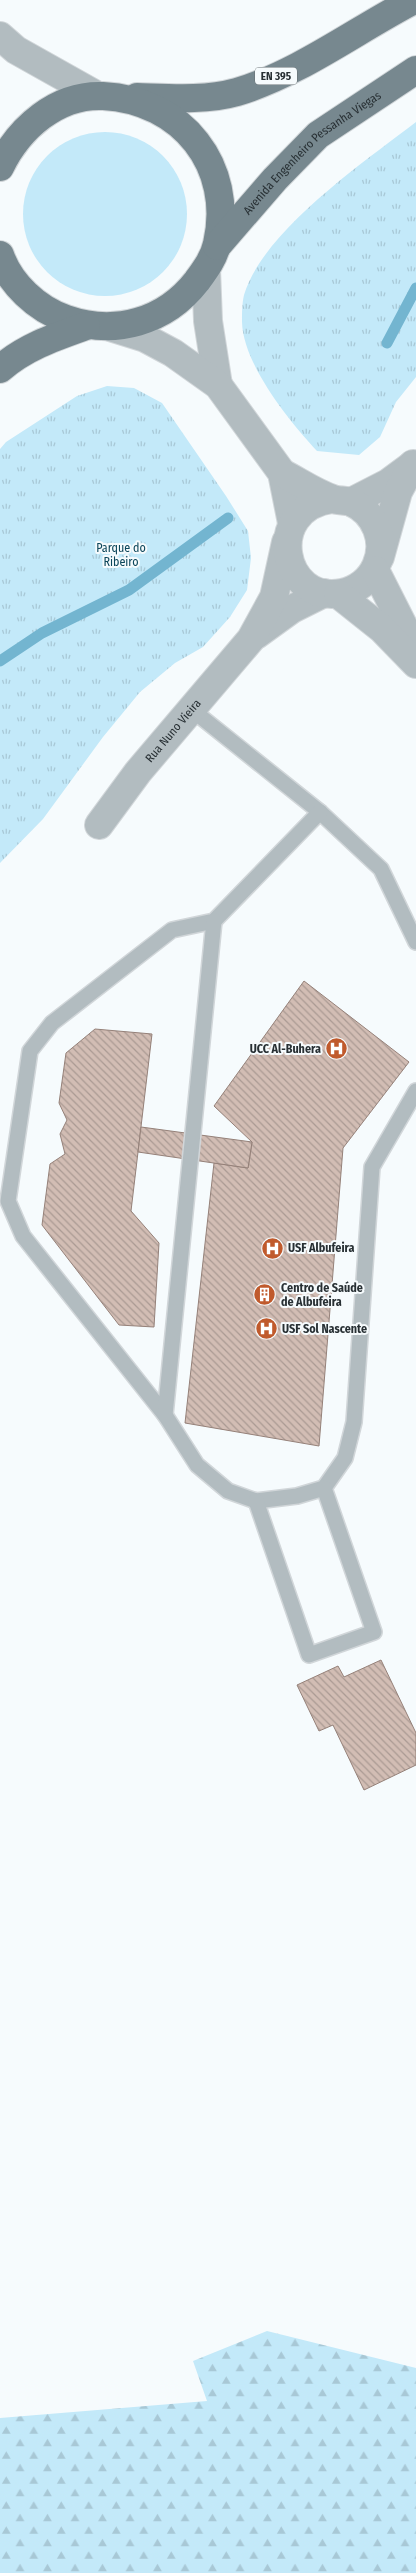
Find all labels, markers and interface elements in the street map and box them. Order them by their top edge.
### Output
road number: EN 395 [255,68,297,84]
street label: Avenida Engenheiro Pessanha Viegas [240,88,384,218]
park label: Parque do Ribeiro [96,541,146,569]
street label: Rua Nuno Vieira [142,696,204,765]
hospital icon: UCC Al-Buhera [325,1037,349,1061]
place label: UCC Al-Buhera [250,1042,321,1056]
hospital icon: USF Albufeira [260,1236,284,1260]
place label: USF Albufeira [288,1241,355,1255]
place label: Centro de Saúde de Albufeira [281,1281,363,1309]
building icon: Centro de Saúde de Albufeira [253,1283,277,1307]
hospital icon: USF Sol Nascente [254,1317,278,1341]
place label: USF Sol Nascente [282,1322,367,1336]

